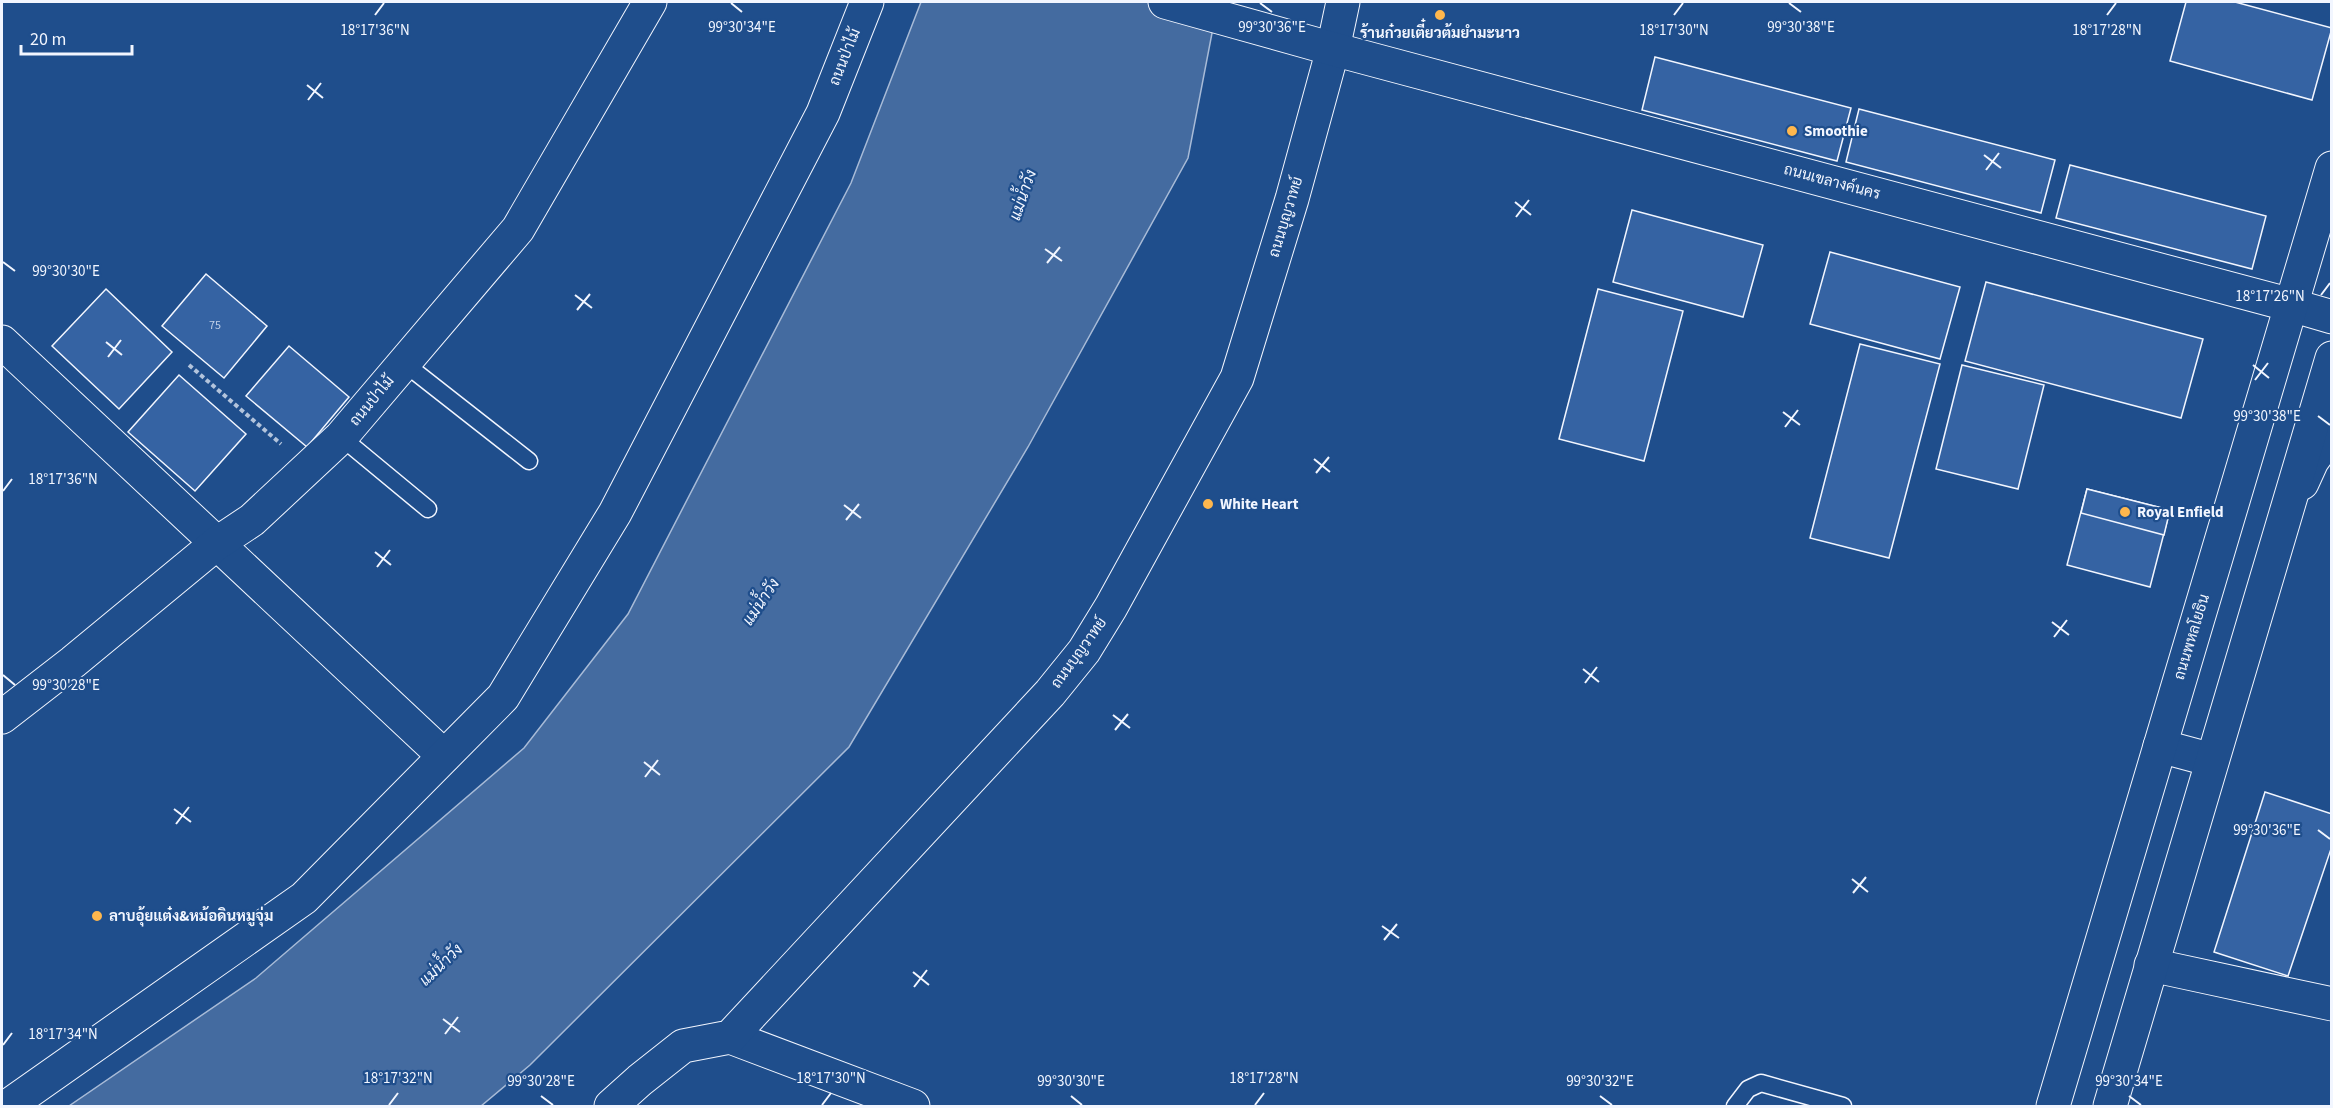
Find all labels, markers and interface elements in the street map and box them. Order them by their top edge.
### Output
marker: ร้านก๋วยเตี๋ยวต้มยำมะนาว [1433,8,1447,22]
text: 99°30'34"E [708,17,776,38]
text: 99°30'36"E [1238,17,1306,38]
text: 99°30'38"E [1767,17,1835,38]
scale bar [21,18,132,56]
place label: ร้านก๋วยเตี๋ยวต้มยำมะนาว [1360,18,1520,44]
text: 18°17'36"N [340,20,410,41]
text: 18°17'30"N [1639,20,1709,41]
text: 18°17'28"N [2072,20,2142,41]
street label: ถนนป่าไม้ [824,24,866,89]
text: 20 m [30,27,66,52]
place label: Smoothie [1804,121,1868,142]
marker: Smoothie [1785,124,1799,138]
street label: ถนนเขลางค์นคร [1781,159,1883,205]
water label: แม่น้ำวัง [1000,165,1042,223]
street label: ถนนบุญวาทย์ [1264,174,1308,260]
text: 99°30'30"E [32,261,100,282]
text: 18°17'26"N [2235,286,2305,307]
house number: 75 [209,317,221,334]
street label: ถนนป่าไม้ [345,371,400,431]
text: 99°30'38"E [2233,406,2301,427]
text: 18°17'36"N [28,469,98,490]
place label: White Heart [1220,494,1299,515]
marker: White Heart [1201,497,1215,511]
place label: Royal Enfield [2137,502,2224,523]
marker: Royal Enfield [2118,505,2132,519]
water label: แม่น้ำวัง [734,572,785,630]
street label: ถนนพหลโยธิน [2169,591,2215,683]
street label: ถนนบุญวาทย์ [1046,613,1112,693]
text: 99°30'28"E [32,675,100,696]
text: 99°30'36"E [2233,820,2301,841]
place label: ลาบอุ้ยแต๋ง&หม้อดินหมูจุ่ม [109,906,273,927]
marker: ลาบอุ้ยแต๋ง&หม้อดินหมูจุ่ม [90,909,104,923]
water label: แม่น้ำวัง [412,936,468,991]
text: 18°17'34"N [28,1024,98,1045]
text: 18°17'32"N [363,1068,433,1089]
text: 18°17'30"N [796,1068,866,1089]
text: 18°17'28"N [1229,1068,1299,1089]
text: 99°30'28"E [507,1071,575,1092]
text: 99°30'30"E [1037,1071,1105,1092]
text: 99°30'32"E [1566,1071,1634,1092]
text: 99°30'34"E [2095,1071,2163,1092]

